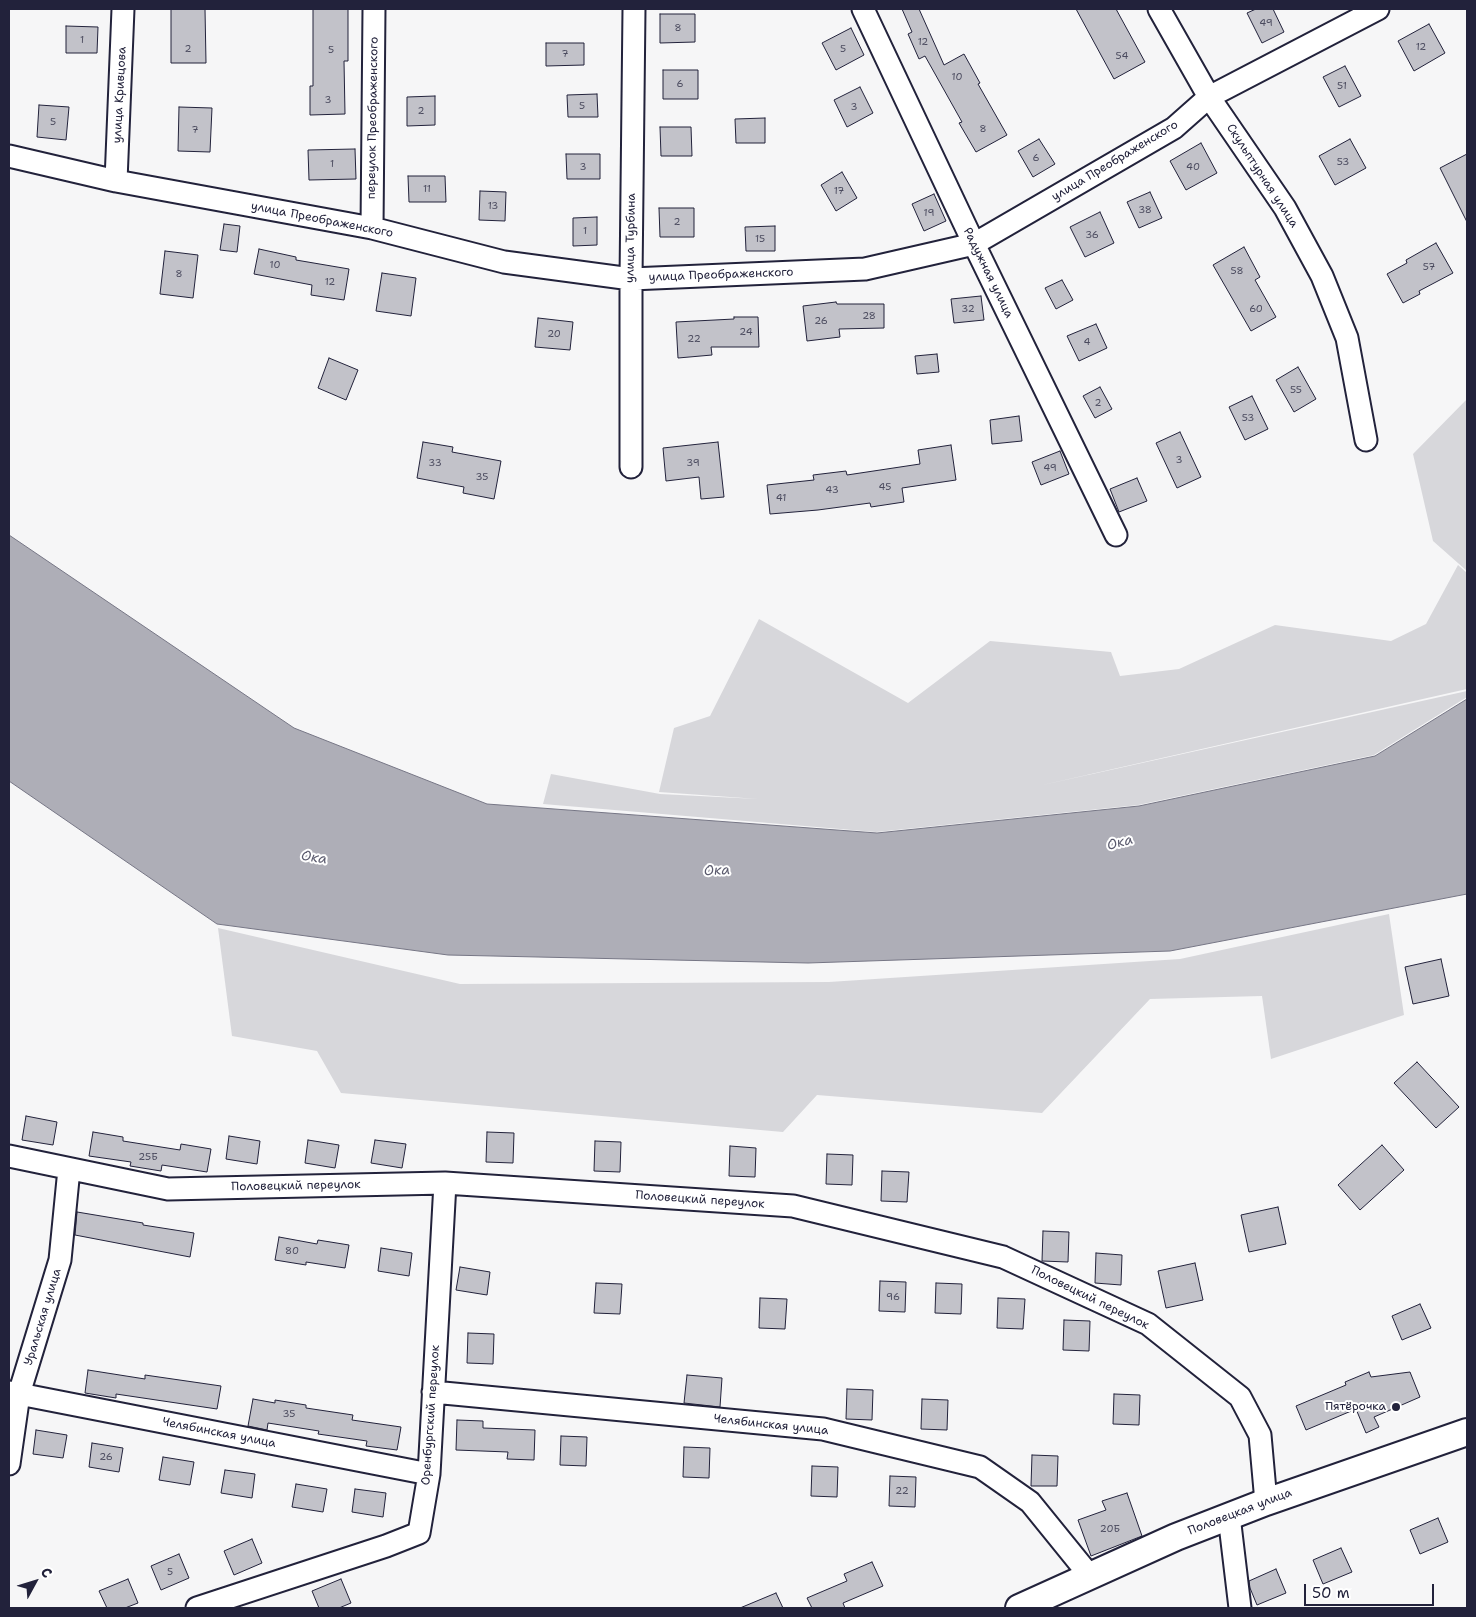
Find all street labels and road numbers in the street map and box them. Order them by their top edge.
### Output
street label: переулок Преображенского [364,37,382,199]
street label: улица Кривцова [110,46,130,144]
street label: улица Преображенского [1049,118,1181,204]
street label: Скульптурная улица [1223,121,1301,231]
street label: улица Турбина [623,193,639,283]
street label: улица Преображенского [250,199,394,241]
street label: Радужная улица [960,225,1016,321]
street label: улица Преображенского [648,265,794,285]
street label: Половецкий переулок [231,1178,361,1194]
street label: Половецкий переулок [635,1188,765,1212]
street label: Половецкий переулок [1029,1263,1151,1333]
street label: Уральская улица [21,1267,65,1367]
street label: Оренбургский переулок [419,1344,443,1486]
street label: Челябинская улица [713,1412,829,1438]
street label: Челябинская улица [161,1415,277,1451]
street label: Половецкая улица [1186,1486,1294,1538]

